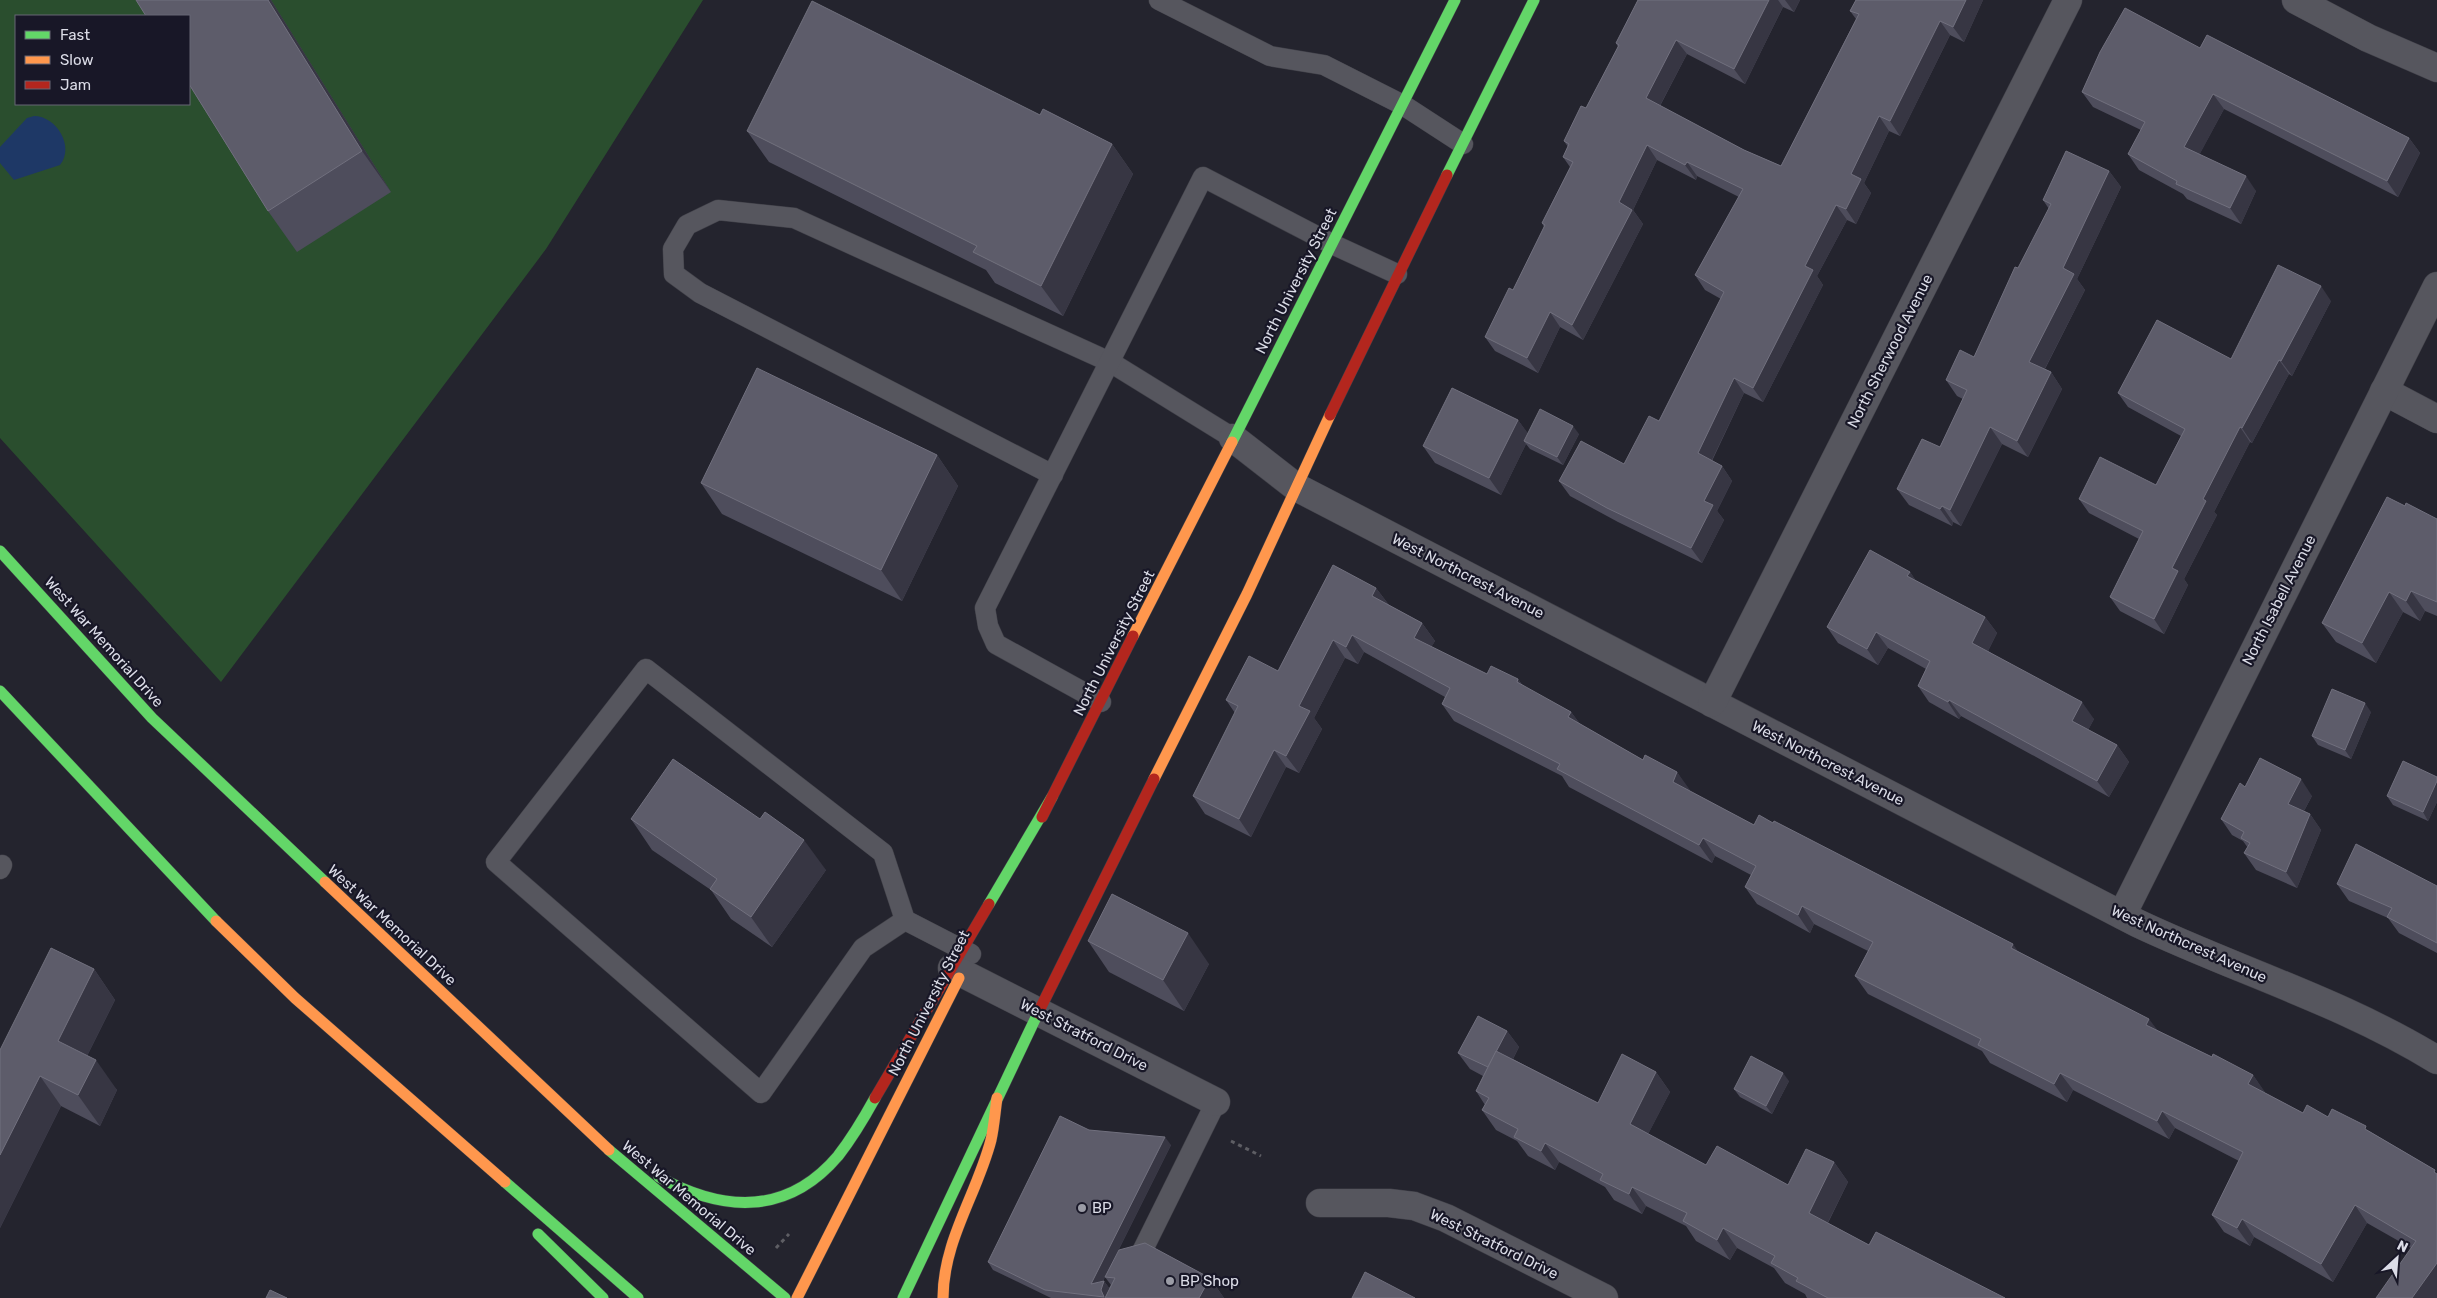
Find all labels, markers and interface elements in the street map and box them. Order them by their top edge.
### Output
legend [15,15,190,105]
text: Fast [60,26,90,44]
text: Slow [60,51,93,69]
text: Jam [60,76,91,94]
street label: North University Street [1251,205,1341,357]
street label: North Sherwood Avenue [1843,271,1937,431]
street label: West Northcrest Avenue [1389,530,1547,622]
street label: North Isabell Avenue [2238,532,2320,668]
street label: North University Street [1069,567,1159,719]
street label: West War Memorial Drive [41,573,167,711]
street label: West Northcrest Avenue [1749,717,1907,809]
street label: West War Memorial Drive [324,861,460,989]
street label: West Northcrest Avenue [2108,901,2270,987]
street label: North University Street [884,927,974,1079]
street label: West Stratford Drive [1017,995,1151,1075]
street label: West War Memorial Drive [618,1137,760,1259]
place label: BP [1092,1199,1112,1217]
marker: BP [1076,1202,1088,1214]
street label: West Stratford Drive [1427,1205,1561,1283]
north arrow [2372,1233,2422,1283]
text: N [2394,1237,2411,1257]
place label: BP Shop [1180,1272,1239,1290]
marker: BP Shop [1164,1275,1176,1287]

